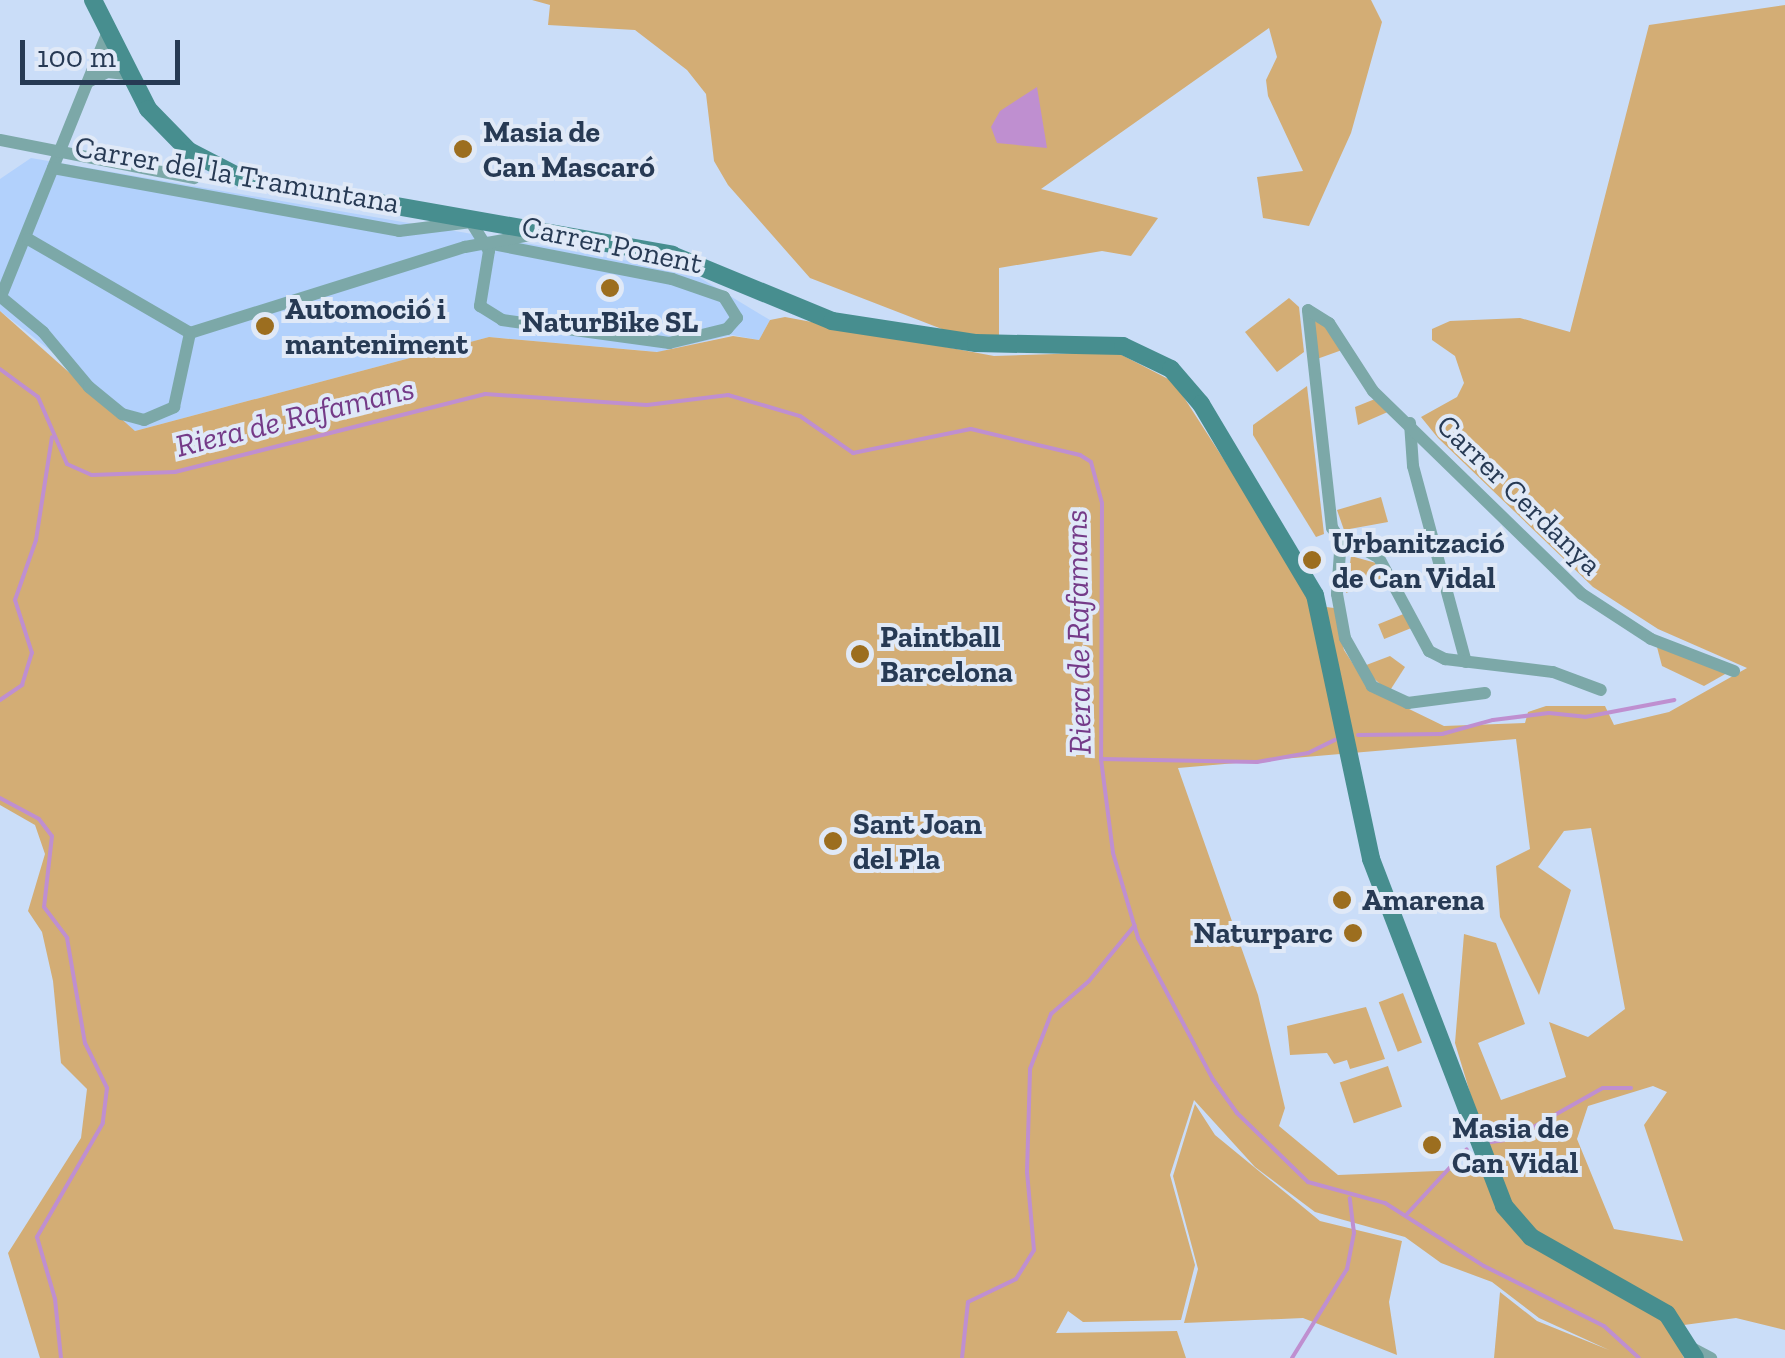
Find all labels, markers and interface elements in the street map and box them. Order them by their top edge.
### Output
scale bar [25,20,185,82]
text: 100 m [37,39,116,75]
place label: Masia de Can Mascaró [483,114,655,184]
street label: Carrer del la Tramuntana [72,129,402,221]
marker: Masia de Can Mascaró [452,138,474,160]
street label: Carrer Ponent [518,208,706,282]
marker: NaturBike SL [599,277,621,299]
place label: Automoció i manteniment [285,291,468,362]
place label: NaturBike SL [522,304,698,340]
marker: Automoció i manteniment [254,315,276,337]
water label: Riera de Rafamans [172,369,418,465]
street label: Carrer Cerdanya [1429,407,1609,583]
water label: Riera de Rafamans [1057,509,1099,755]
place label: Urbanització de Can Vidal [1332,525,1505,596]
marker: Urbanització de Can Vidal [1301,549,1323,571]
place label: Paintball Barcelona [880,619,1013,690]
marker: Paintball Barcelona [849,643,871,665]
place label: Sant Joan del Pla [853,806,983,876]
marker: Sant Joan del Pla [822,830,844,852]
place label: Amarena [1362,882,1485,918]
marker: Amarena [1331,889,1353,911]
place label: Naturparc [1193,915,1333,951]
marker: Naturparc [1342,922,1364,944]
place label: Masia de Can Vidal [1452,1110,1579,1180]
marker: Masia de Can Vidal [1421,1134,1443,1156]

